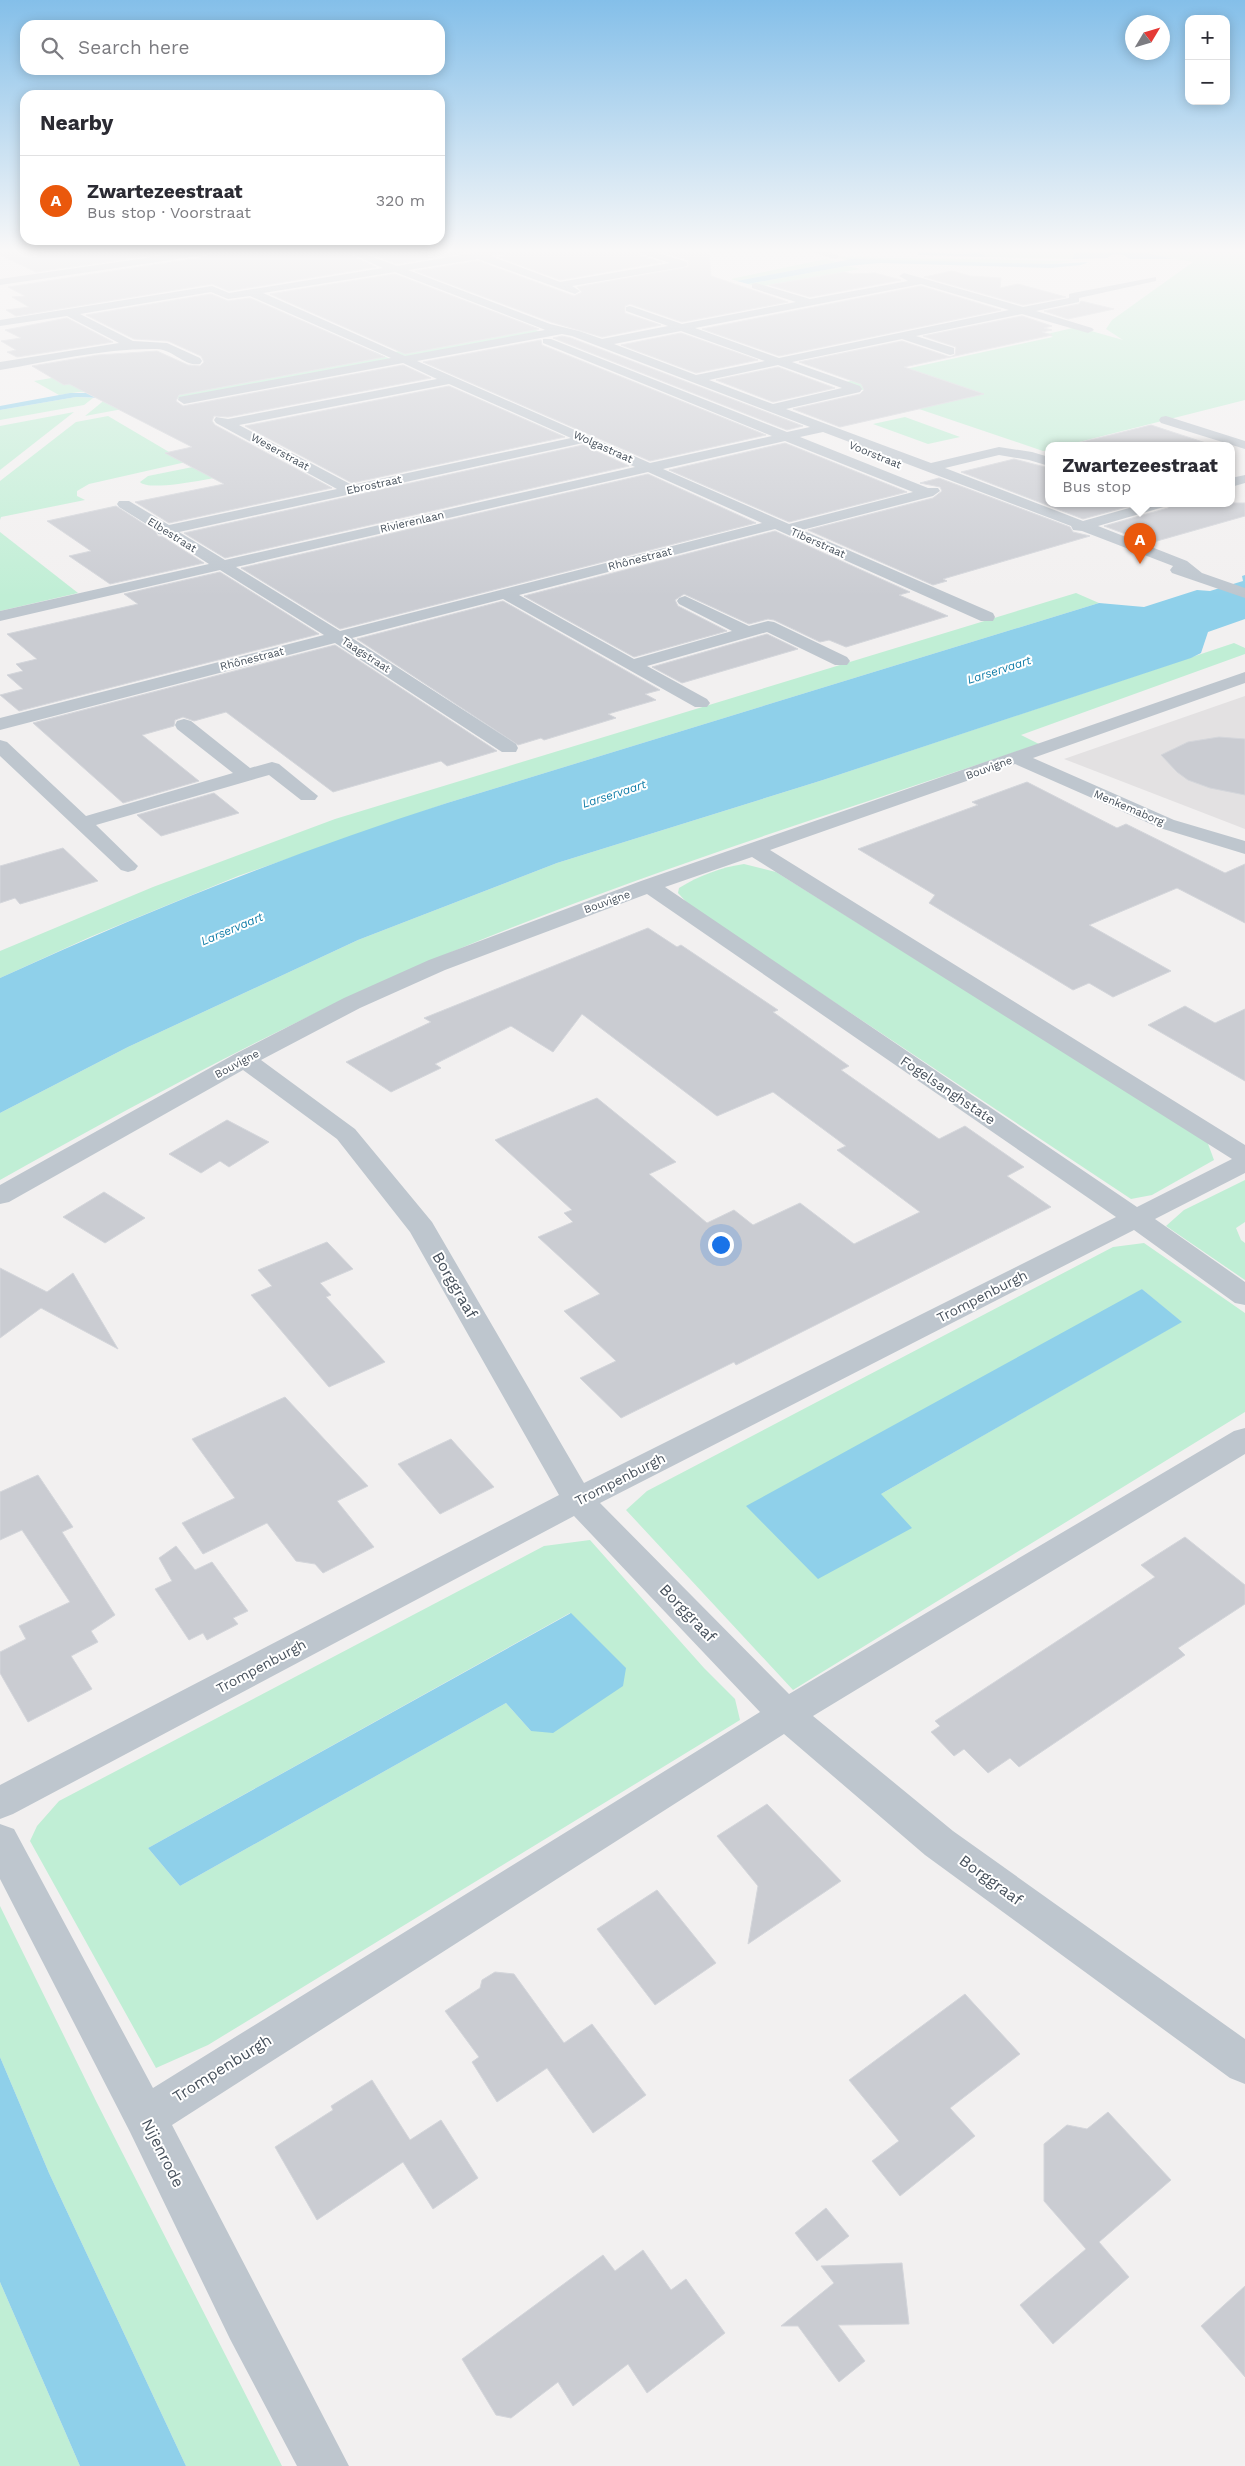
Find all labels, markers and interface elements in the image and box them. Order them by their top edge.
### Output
north arrow [1125,15,1170,60]
map controls [1185,15,1230,105]
button: + [1185,15,1230,60]
search box [20,20,445,75]
icon: search [38,34,66,62]
text: Search here [78,36,189,59]
button: − [1185,60,1230,105]
text: Nearby [40,110,113,135]
text: Zwartezeestraat [87,180,243,203]
text: A [51,191,61,210]
text: 320 m [376,191,425,210]
text: Bus stop · Voorstraat [87,203,251,222]
street label: Wolgastraat [571,428,635,466]
street label: Weserstraat [249,431,312,474]
street label: Voorstraat [847,439,904,472]
popup [1045,442,1235,507]
text: Zwartezeestraat [1062,454,1218,477]
street label: Ebrostraat [345,473,403,497]
text: Bus stop [1062,477,1131,496]
street label: Rivierenlaan [379,508,445,536]
street label: Elbestraat [145,515,199,555]
pin: A [1124,523,1156,564]
street label: Tiberstraat [789,525,848,561]
street label: Rhônestraat [607,545,674,573]
street label: Taagstraat [339,634,393,676]
street label: Rhônestraat [219,645,286,673]
water label: Larservaart [965,653,1033,687]
street label: Bouvigne [964,754,1014,782]
water label: Larservaart [580,777,648,811]
street label: Menkemaborg [1092,787,1166,829]
street label: Bouvigne [582,888,632,916]
water label: Larservaart [199,910,265,948]
street label: Bouvigne [213,1047,261,1081]
street label: Fogelsanghstate [898,1052,998,1128]
your location [708,1232,734,1258]
street label: Borggraaf [428,1248,482,1322]
street label: Trompenburgh [934,1266,1030,1326]
street label: Trompenburgh [572,1449,668,1509]
street label: Borggraaf [656,1580,721,1647]
street label: Trompenburgh [213,1636,309,1696]
street label: Borggraaf [956,1851,1027,1910]
street label: Trompenburgh [169,2030,275,2106]
street label: Nijenrode [138,2115,188,2191]

